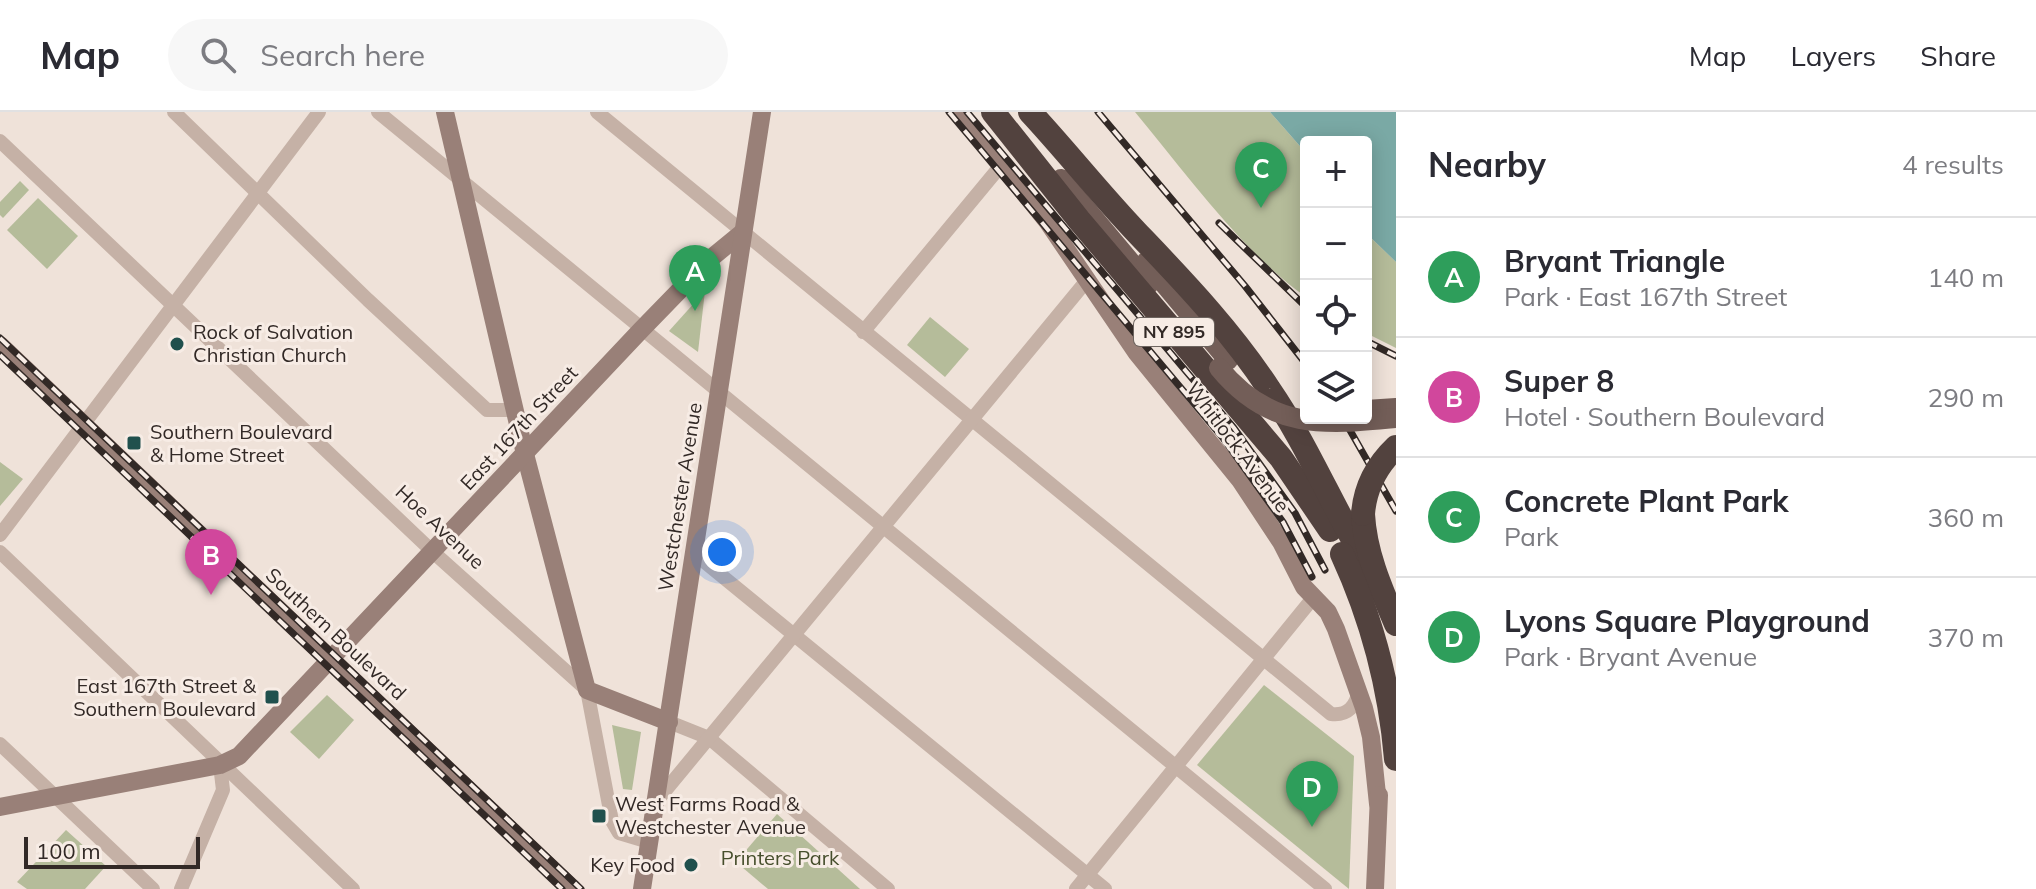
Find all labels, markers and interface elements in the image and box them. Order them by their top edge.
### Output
search box [168,19,728,91]
text: Map [40,31,120,79]
icon: search [196,33,240,77]
text: Search here [260,36,425,74]
text: Map [1689,38,1746,73]
text: Layers [1790,38,1876,73]
text: Share [1920,38,1996,73]
map controls [1300,136,1372,424]
button: + [1300,136,1372,208]
pin: C [1235,142,1287,208]
text: Nearby [1428,143,1546,186]
text: 4 results [1902,148,2004,181]
button: − [1300,208,1372,280]
text: Bryant Triangle [1504,242,1725,280]
pin: A [669,245,721,311]
text: A [1444,261,1464,294]
text: 140 m [1928,261,2004,294]
button: locate [1300,280,1372,352]
text: Park · East 167th Street [1504,280,1787,313]
road number: NY 895 [1134,318,1214,346]
place label: Rock of Salvation Christian Church [193,319,353,367]
marker: Rock of Salvation Christian Church [168,335,186,353]
button: layers [1300,352,1372,424]
street label: East 167th Street [455,360,583,495]
text: Super 8 [1504,362,1614,400]
street label: Whitlock Avenue [1181,376,1296,517]
text: B [1445,381,1463,414]
text: 290 m [1928,381,2004,414]
text: Hotel · Southern Boulevard [1504,400,1825,433]
street label: Westchester Avenue [652,401,707,593]
place label: Southern Boulevard & Home Street [150,419,333,467]
marker: Southern Boulevard & Home Street [125,434,143,452]
street label: Hoe Avenue [391,479,490,574]
text: Concrete Plant Park [1504,482,1789,520]
text: C [1445,501,1463,534]
text: 360 m [1928,501,2004,534]
text: Park [1504,520,1559,553]
pin: B [185,529,237,595]
your location [702,532,742,572]
street label: Southern Boulevard [261,562,412,705]
text: Lyons Square Playground [1504,602,1870,640]
text: D [1444,621,1464,654]
text: 370 m [1928,621,2004,654]
text: Park · Bryant Avenue [1504,640,1757,673]
place label: East 167th Street & Southern Boulevard [73,673,257,721]
marker: East 167th Street & Southern Boulevard [263,688,281,706]
pin: D [1286,761,1338,827]
place label: West Farms Road & Westchester Avenue [615,791,806,839]
marker: West Farms Road & Westchester Avenue [590,807,608,825]
scale bar [24,833,200,869]
text: 100 m [36,837,101,865]
park label: Printers Park [721,845,840,870]
place label: Key Food [590,852,675,877]
marker: Key Food [682,856,700,874]

